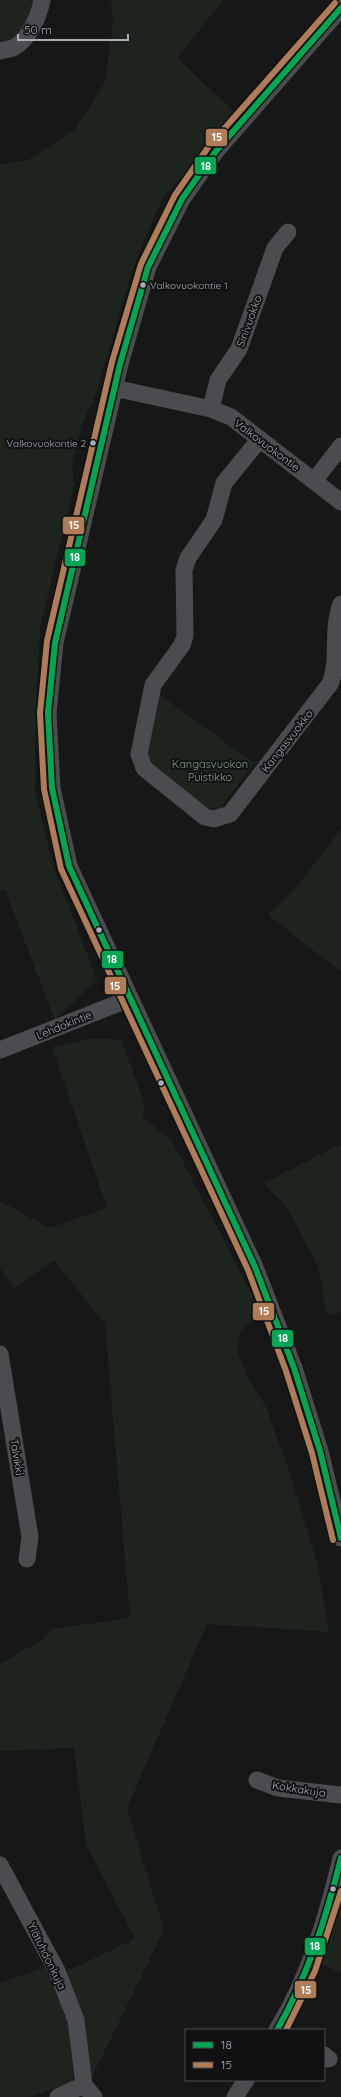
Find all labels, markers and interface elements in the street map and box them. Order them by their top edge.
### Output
scale bar [18,16,128,42]
text: 50 m [24,22,52,37]
line badge: 15 [205,128,228,147]
text: 15 [212,130,222,144]
line badge: 18 [194,156,217,175]
text: 18 [201,159,211,173]
place label: Valkovuokontie 1 [150,279,228,292]
marker: Valkovuokontie 1 [138,280,148,290]
street label: Sinivuokko [233,293,265,349]
street label: Valkovuokontie [232,416,302,474]
place label: Valkovuokontie 2 [7,437,86,450]
marker: Valkovuokontie 2 [88,438,98,448]
line badge: 15 [62,516,85,535]
text: 15 [69,518,79,532]
line badge: 18 [64,548,86,567]
text: 18 [70,550,80,564]
street label: Kangasvuokko [258,706,316,775]
park label: Kangasvuokon Puistikko [172,757,248,784]
unlabelled marker [94,925,104,935]
line badge: 18 [101,950,124,969]
text: 18 [107,952,117,966]
line badge: 15 [104,976,127,995]
text: 15 [110,979,120,993]
street label: Lehdokintie [34,1008,94,1042]
unlabelled marker [156,1078,166,1088]
line badge: 15 [252,1302,275,1321]
text: 15 [259,1304,269,1318]
line badge: 18 [271,1329,294,1348]
text: 18 [278,1331,288,1345]
street label: Talvikki [7,1438,27,1476]
street label: Kokkakuja [271,1778,327,1800]
unlabelled marker [328,1884,338,1894]
street label: Ylätuhdonkuja [25,1920,69,1992]
line badge: 18 [304,1937,326,1956]
text: 18 [310,1939,320,1953]
line badge: 15 [294,1980,317,1999]
text: 15 [301,1983,311,1997]
legend [185,2029,325,2081]
text: 18 [221,2037,232,2052]
text: 15 [221,2057,232,2072]

